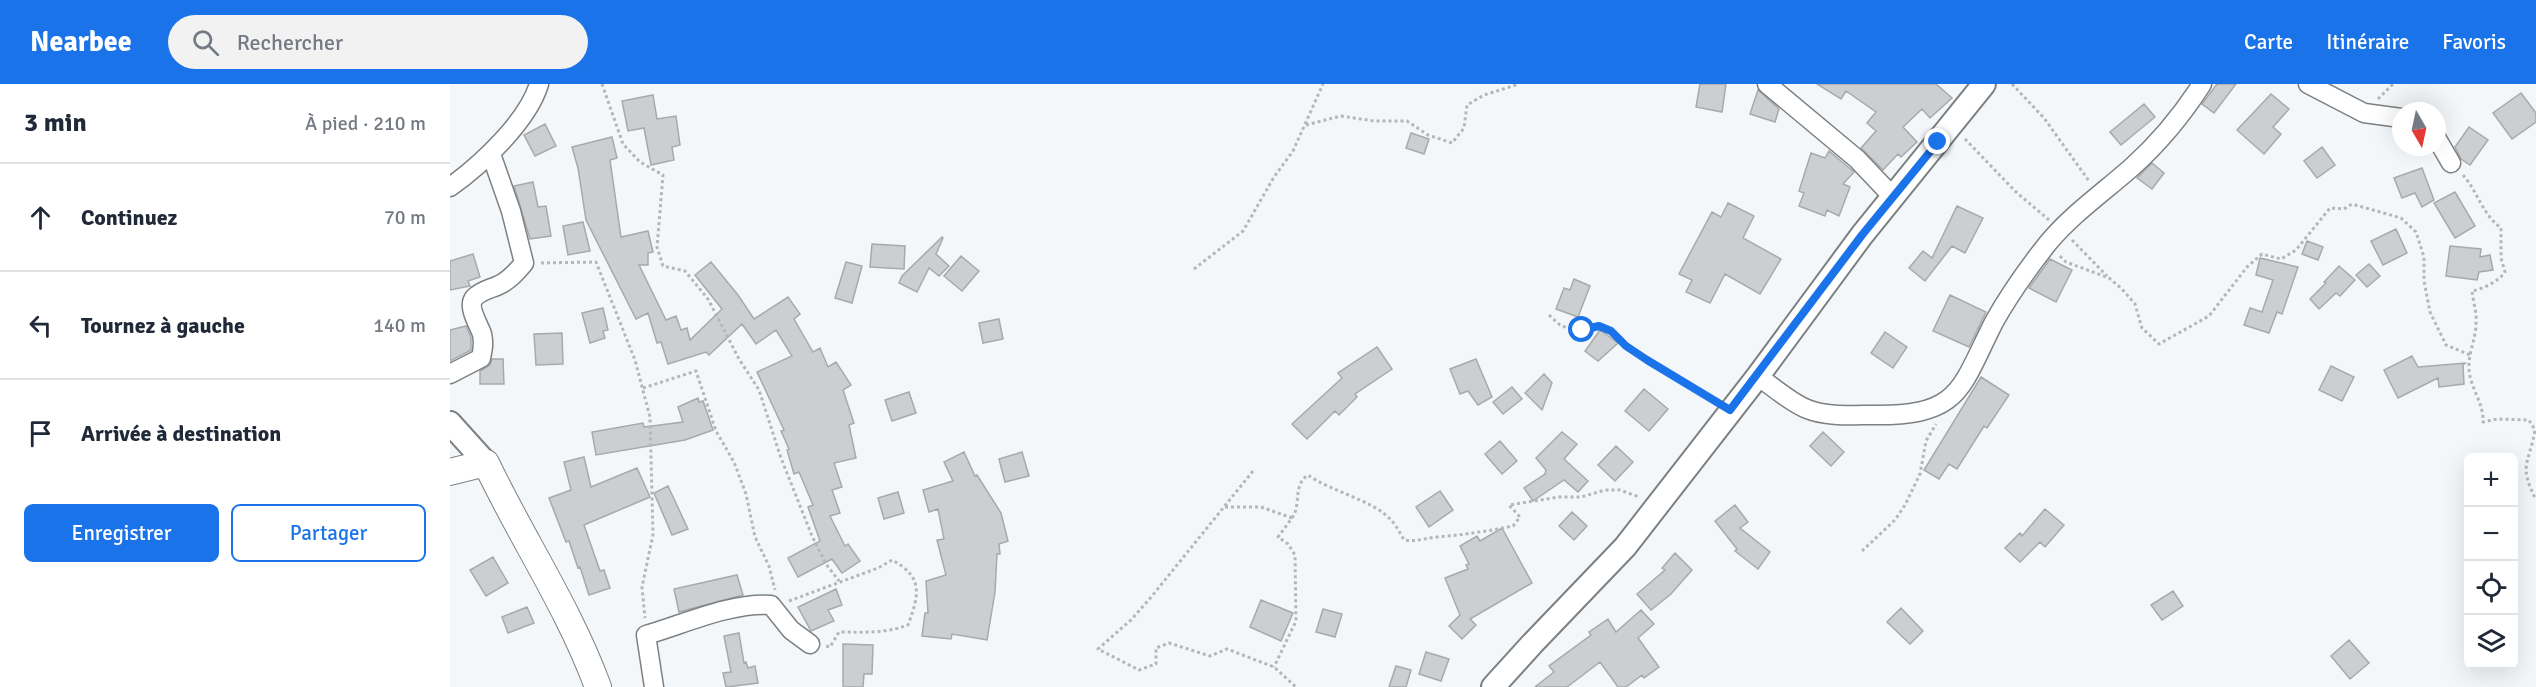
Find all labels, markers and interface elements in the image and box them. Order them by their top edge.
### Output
search box [168,15,588,69]
text: Nearbee [30,25,132,59]
icon: search [189,26,222,59]
text: Rechercher [237,29,343,56]
text: Carte [2244,29,2293,55]
text: Itinéraire [2326,29,2409,55]
text: Favoris [2442,29,2506,55]
north arrow [2392,102,2446,156]
text: 3 min [24,107,87,139]
text: À pied · 210 m [305,111,426,136]
route end [1924,128,1950,154]
icon: ahead [24,201,57,234]
text: Continuez [81,204,177,231]
text: 70 m [384,205,426,230]
icon: left [24,309,57,342]
text: Tournez à gauche [81,312,245,339]
text: 140 m [373,313,426,338]
route start [1568,316,1594,342]
icon: arrive [24,417,57,450]
text: Arrivée à destination [81,420,281,447]
map controls [2464,453,2518,669]
button: + [2464,453,2518,507]
button: Enregistrer [24,504,219,562]
button: Partager [231,504,426,562]
button: − [2464,507,2518,561]
button: locate [2464,561,2518,615]
button: layers [2464,615,2518,669]

